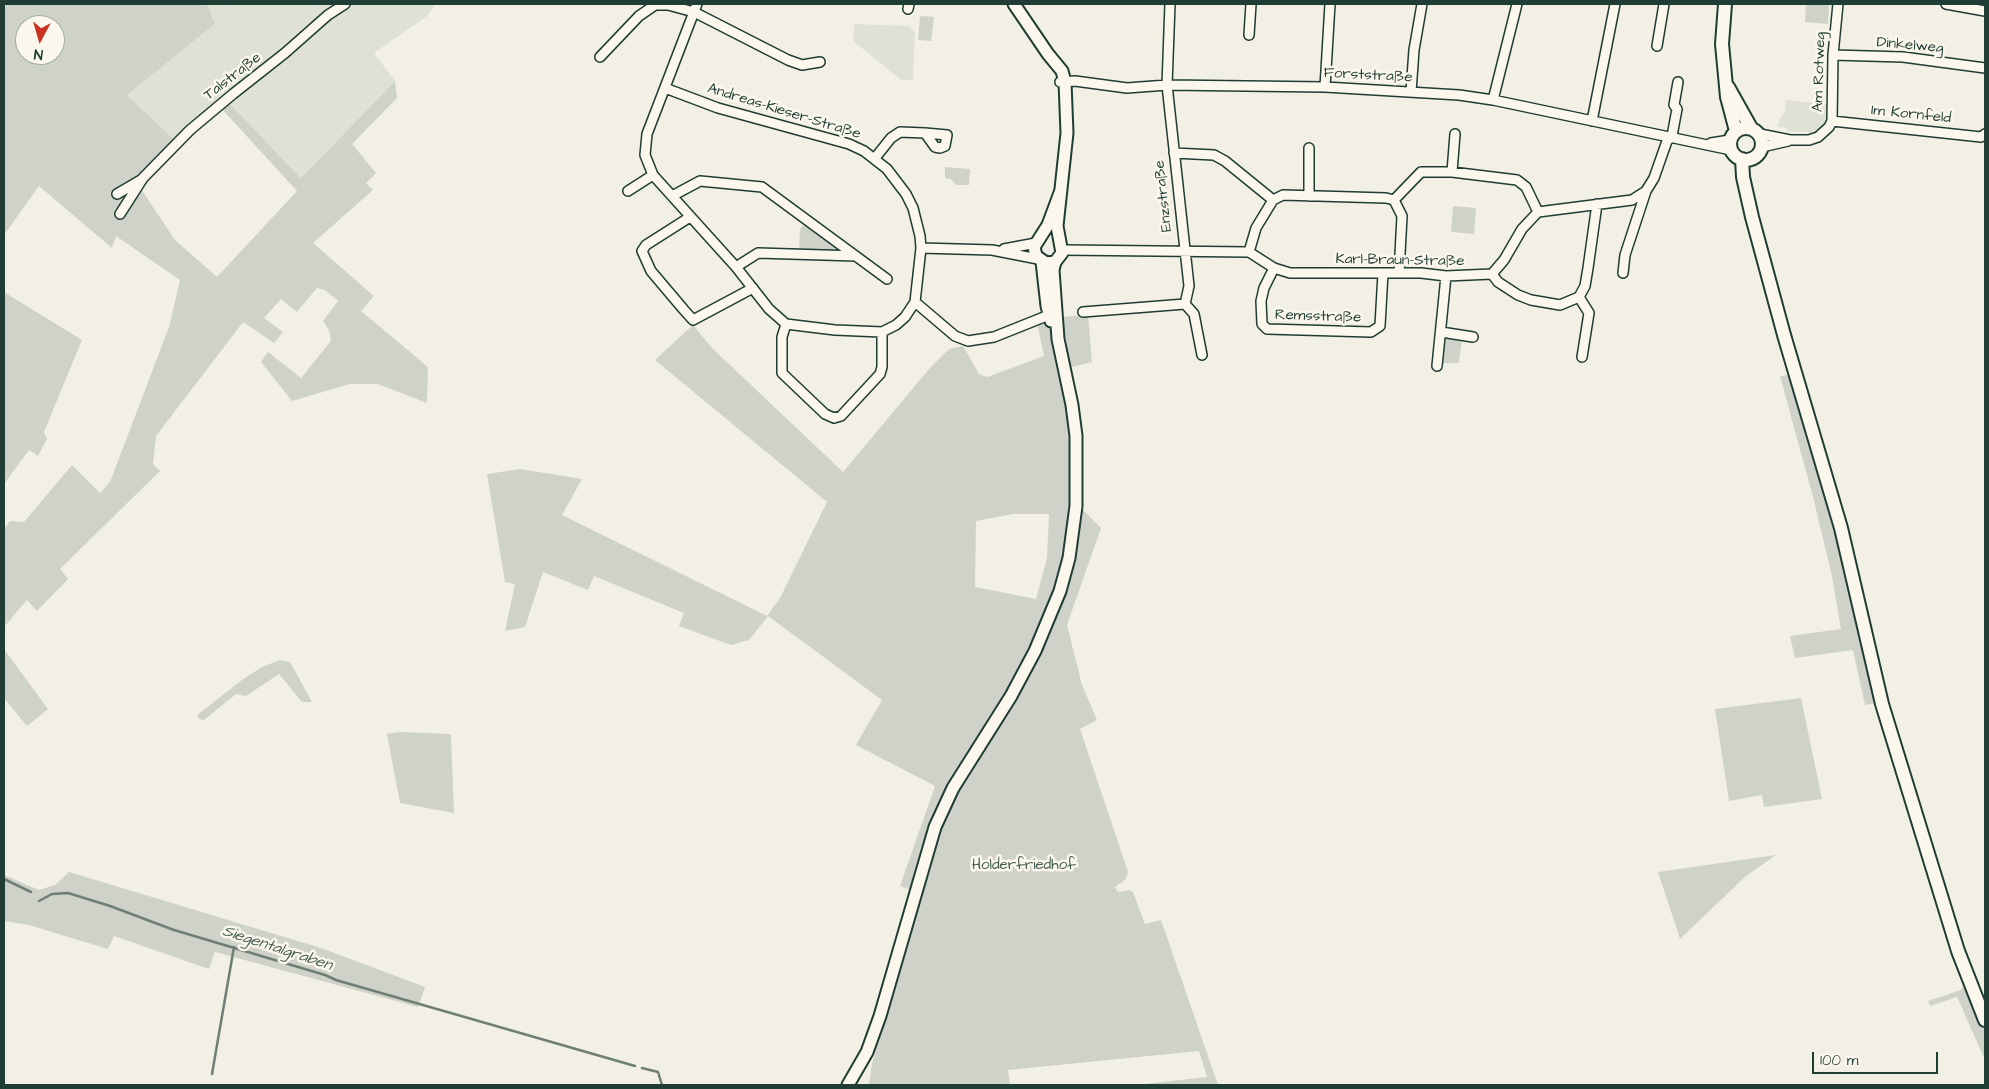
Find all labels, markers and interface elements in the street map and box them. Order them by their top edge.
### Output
north arrow [15,15,65,65]
street label: Am Rotweg [1810,31,1830,113]
street label: Dinkelweg [1876,34,1944,58]
text: N [33,44,44,64]
street label: Talstraße [201,49,265,105]
street label: Forststraße [1323,65,1413,87]
street label: Andreas-Kieser-Straße [705,80,863,144]
street label: Im Kornfeld [1870,102,1952,128]
street label: Enzstraße [1151,159,1177,233]
street label: Karl-Braun-Straße [1335,251,1465,271]
street label: Remsstraße [1275,306,1361,328]
park label: Holderfriedhof [972,857,1076,875]
water label: Siegentalgraben [220,922,334,976]
scale bar [1814,1042,1940,1074]
text: 100 m [1820,1050,1859,1071]

